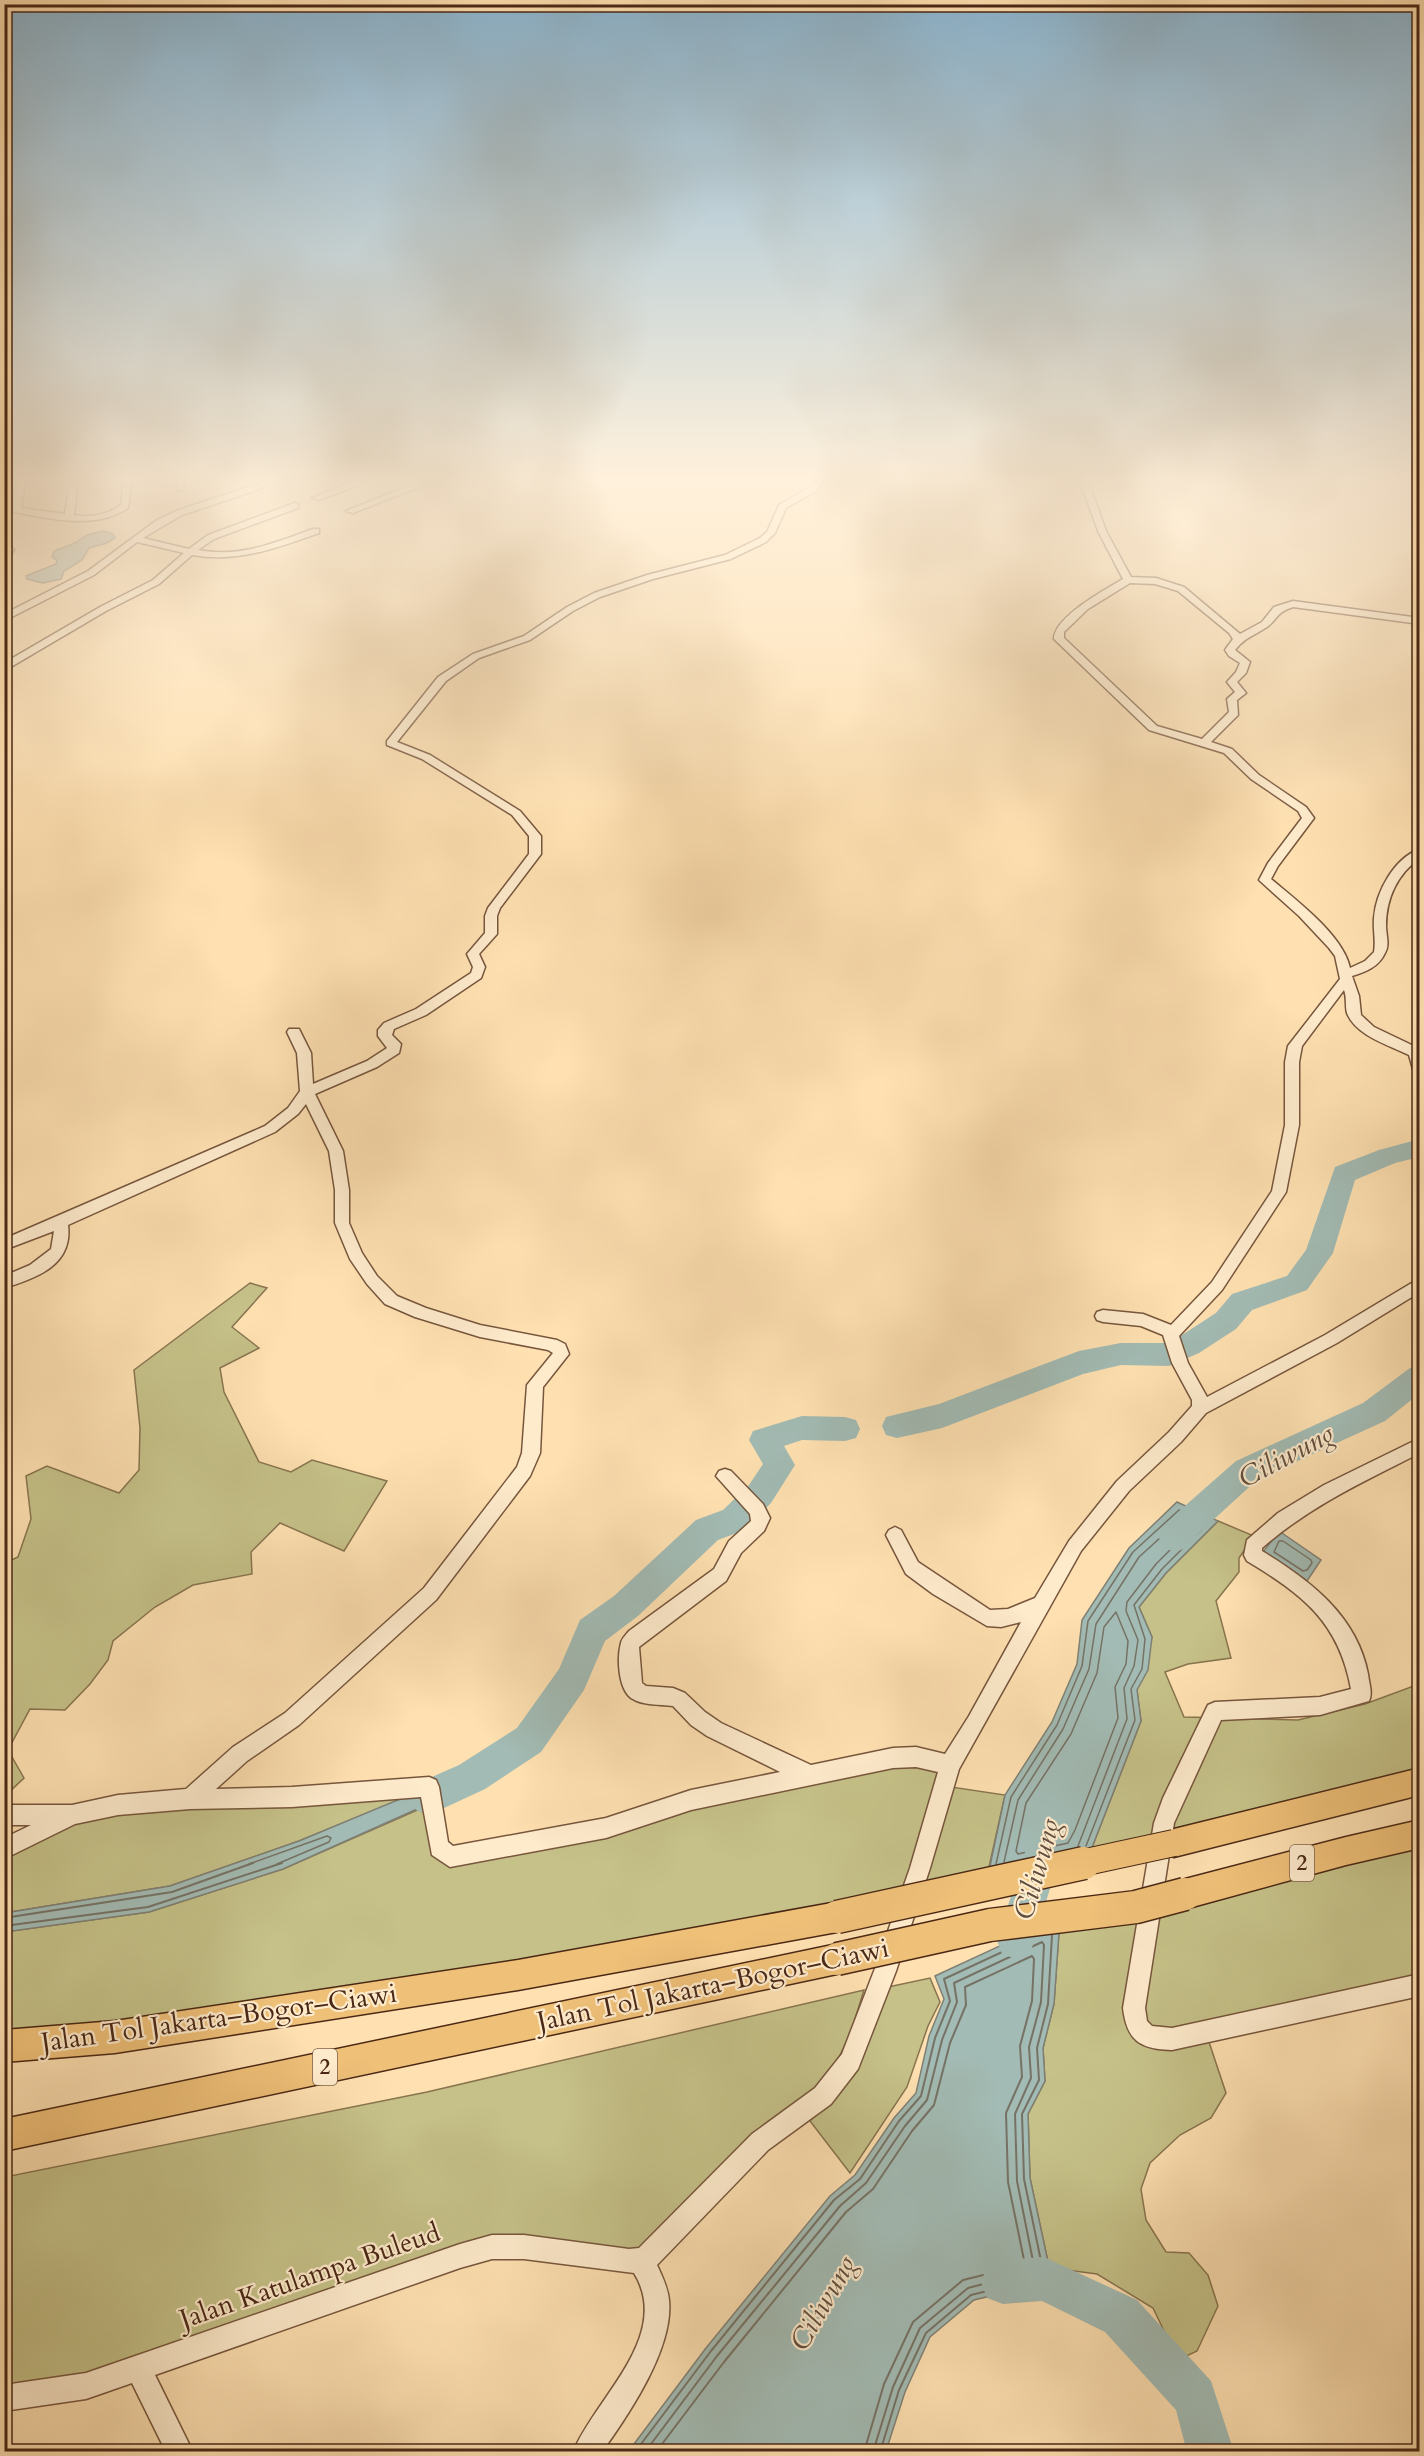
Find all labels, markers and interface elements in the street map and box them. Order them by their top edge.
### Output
water label: Ciliwung [1231,1415,1341,1497]
water label: Ciliwung [1004,1813,1070,1924]
road number: 2 [1290,1845,1314,1881]
street label: Jalan Tol Jakarta–Bogor–Ciawi [530,1930,892,2041]
street label: Jalan Tol Jakarta–Bogor–Ciawi [35,1975,399,2062]
road number: 2 [313,2049,337,2085]
street label: Jalan Katulampa Buleud [171,2214,446,2339]
water label: Ciliwung [781,2248,866,2357]

